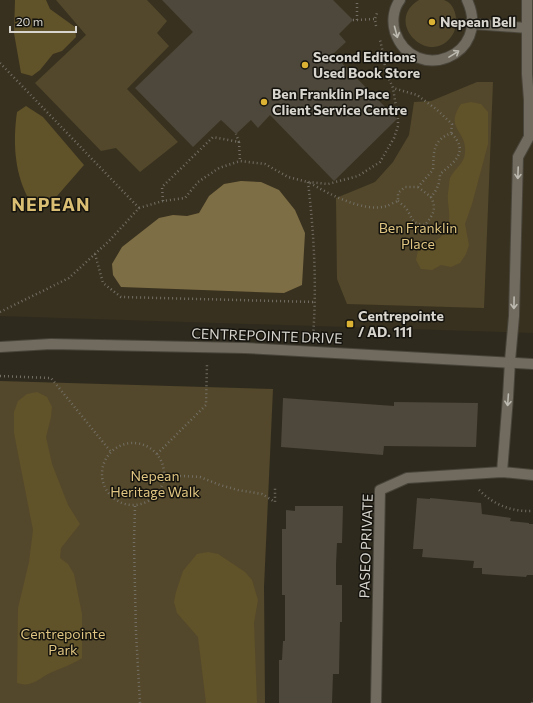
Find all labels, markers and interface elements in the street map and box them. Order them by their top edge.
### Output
scale bar [10,8,76,34]
place label: Nepean Bell [440,13,516,30]
text: 20 m [16,14,43,28]
marker: Nepean Bell [427,17,437,27]
one-way arrow [393,26,400,39]
place label: Second Editions Used Book Store [313,48,420,81]
one-way arrow [448,49,459,58]
marker: Second Editions Used Book Store [300,60,310,70]
place label: Ben Franklin Place Client Service Centre [272,85,407,118]
marker: Ben Franklin Place Client Service Centre [259,97,269,107]
one-way arrow [514,166,521,179]
district label: NEPEAN [11,193,91,215]
park label: Ben Franklin Place [379,219,457,252]
one-way arrow [510,296,518,309]
place label: Centrepointe / AD. 111 [358,307,444,340]
marker: Centrepointe / AD. 111 [345,319,355,329]
street label: CENTREPOINTE DRIVE [191,324,343,347]
one-way arrow [505,393,512,406]
park label: Nepean Heritage Walk [110,467,200,500]
street label: PASEO PRIVATE [355,493,376,599]
park label: Centrepointe Park [21,625,105,658]

